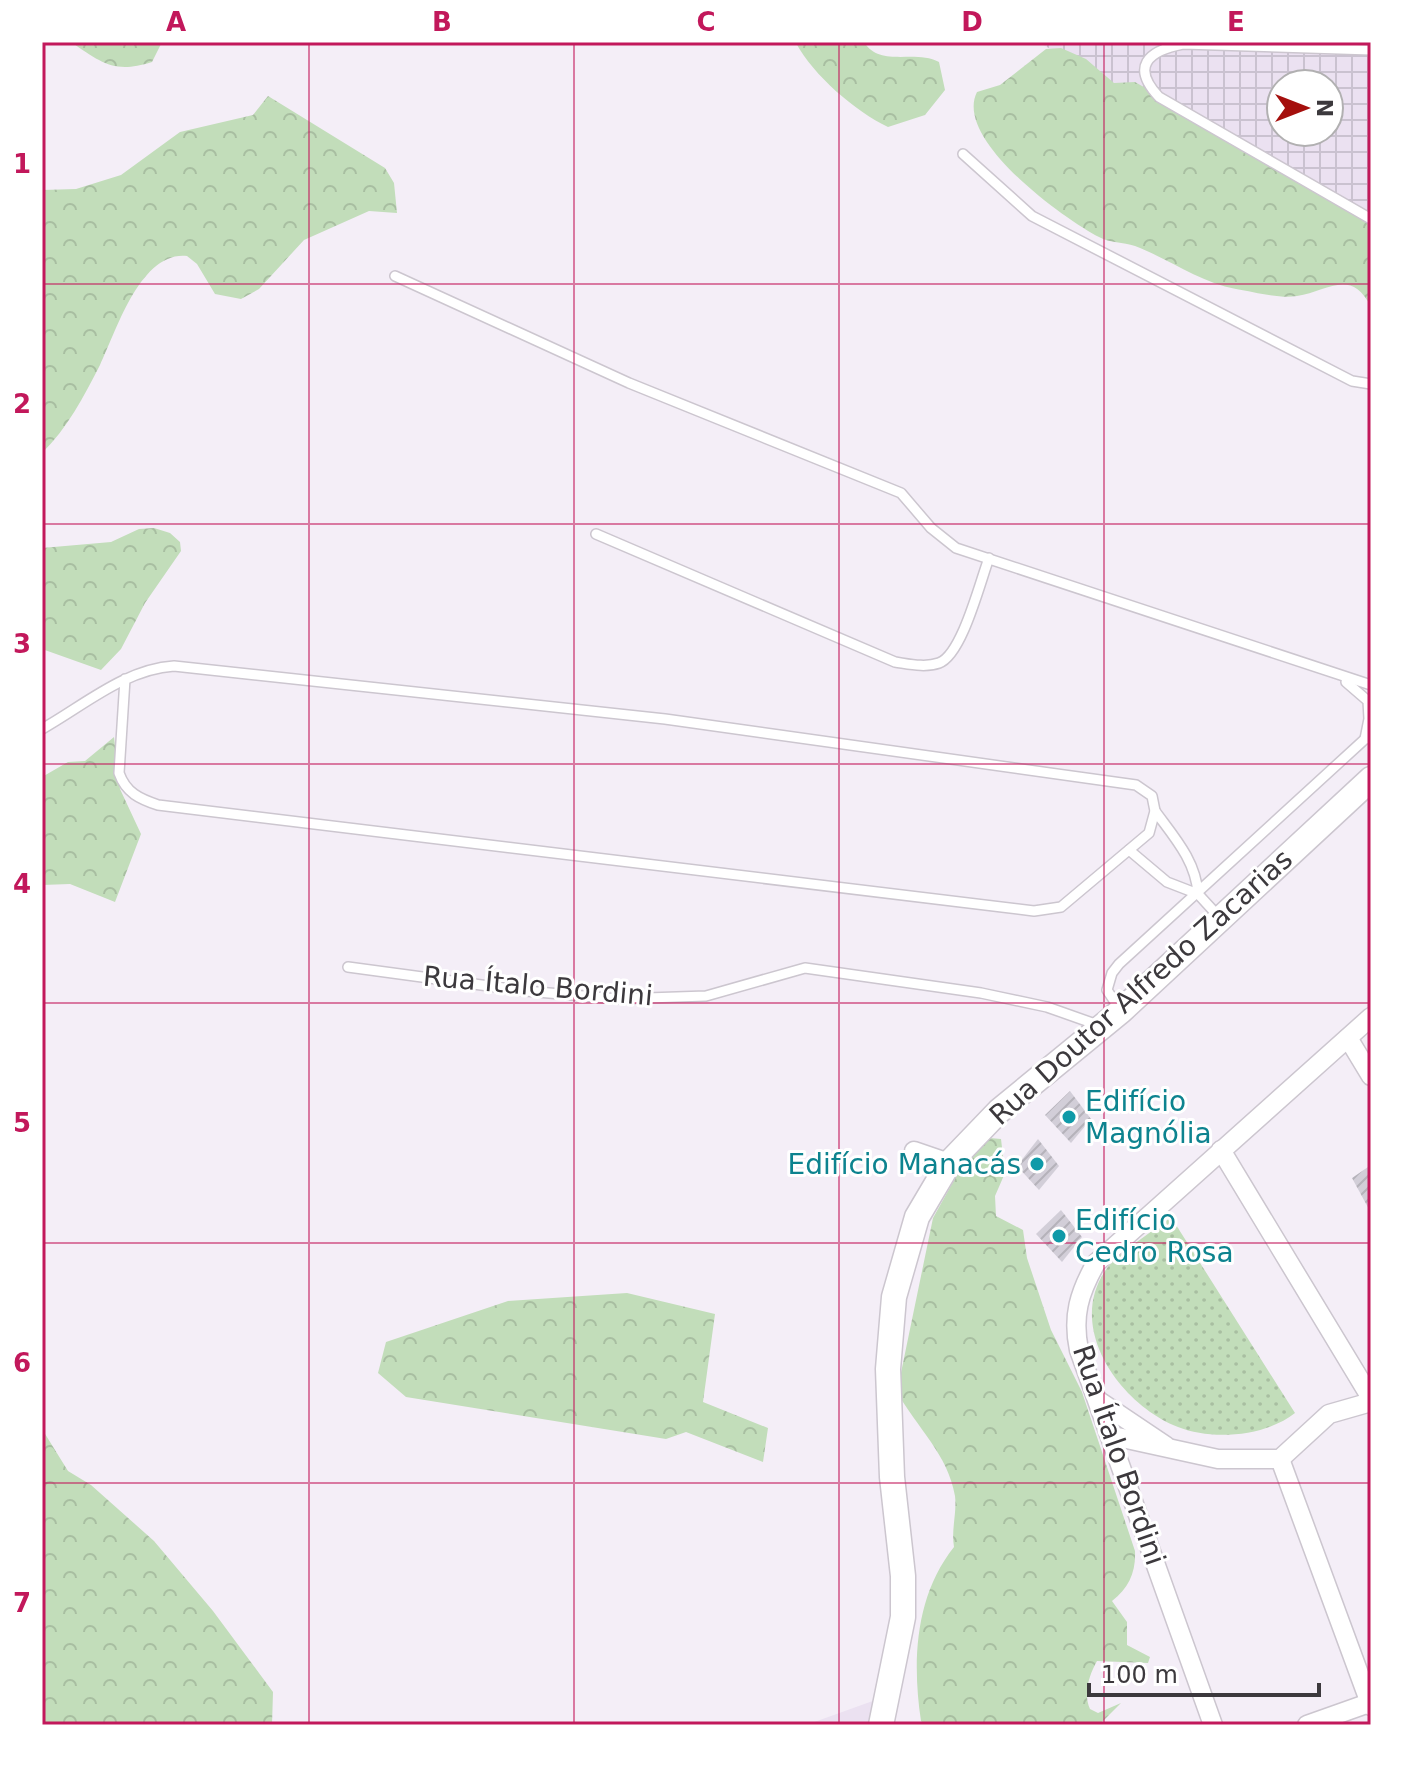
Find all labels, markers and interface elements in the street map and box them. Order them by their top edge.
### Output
text: A [166,7,186,37]
text: B [432,7,452,37]
text: C [696,7,716,37]
text: D [961,7,983,37]
text: E [1227,7,1245,37]
north arrow [1265,68,1345,148]
text: N [1312,99,1337,117]
text: 1 [13,149,31,179]
text: 2 [13,389,31,419]
text: 3 [13,629,31,659]
street label: Rua Doutor Alfredo Zacarias [983,842,1299,1132]
text: 4 [13,869,31,899]
street label: Rua Ítalo Bordini [422,959,654,1012]
place label: Edifício Magnólia [1085,1085,1212,1150]
text: 5 [13,1108,31,1138]
marker: Edifício Magnólia [1060,1108,1078,1126]
place label: Edifício Manacás [788,1148,1021,1181]
marker: Edifício Manacás [1028,1155,1046,1173]
place label: Edifício Cedro Rosa [1075,1204,1234,1269]
marker: Edifício Cedro Rosa [1050,1227,1068,1245]
street label: Rua Ítalo Bordini [1066,1340,1173,1569]
text: 6 [13,1348,31,1378]
text: 7 [13,1588,31,1618]
scale bar [1089,1647,1319,1697]
text: 100 m [1101,1661,1178,1689]

